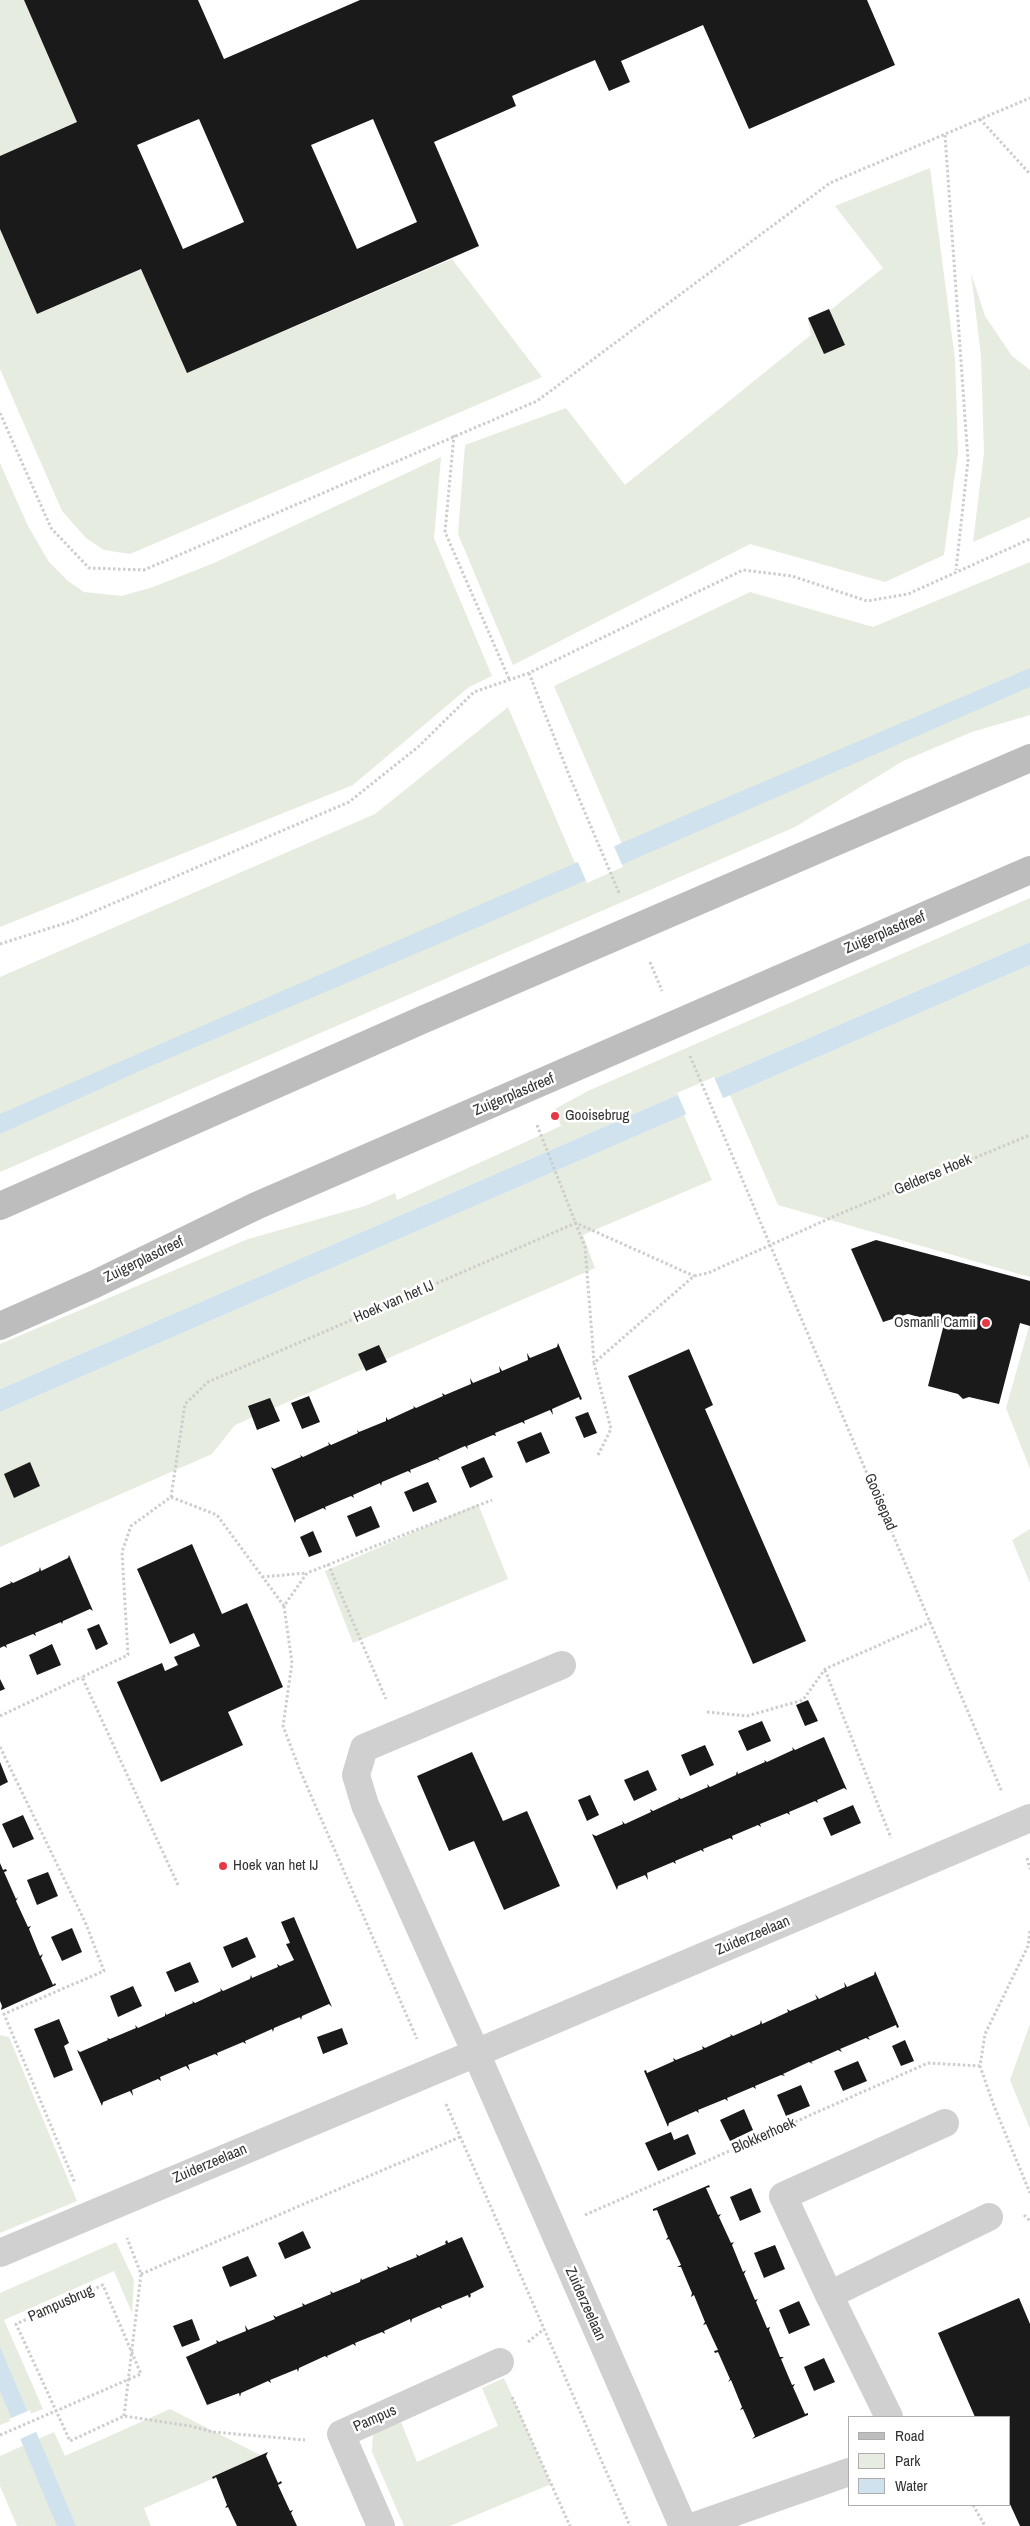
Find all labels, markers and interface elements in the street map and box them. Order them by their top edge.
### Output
street label: Zuigerplasdreef [842,908,928,958]
street label: Zuigerplasdreef [471,1070,557,1120]
place label: Gooisebrug [565,1107,629,1125]
marker: Gooisebrug [549,1110,561,1122]
street label: Gelderse Hoek [892,1151,974,1199]
street label: Zuigerplasdreef [101,1233,187,1287]
street label: Hoek van het IJ [351,1277,437,1327]
place label: Osmanli Camii [894,1314,976,1332]
marker: Osmanli Camii [980,1317,992,1329]
street label: Gooisepad [860,1471,900,1533]
place label: Hoek van het IJ [233,1857,318,1875]
marker: Hoek van het IJ [217,1860,229,1872]
street label: Zuiderzeelaan [713,1912,793,1960]
street label: Blokkerhoek [729,2114,799,2158]
street label: Zuiderzeelaan [170,2140,250,2188]
street label: Zuiderzeelaan [561,2264,609,2344]
street label: Pampusbrug [25,2282,97,2326]
street label: Pampus [351,2402,399,2436]
legend [848,2416,1010,2506]
text: Road [895,2425,924,2446]
text: Park [895,2450,920,2471]
text: Water [895,2475,927,2496]

